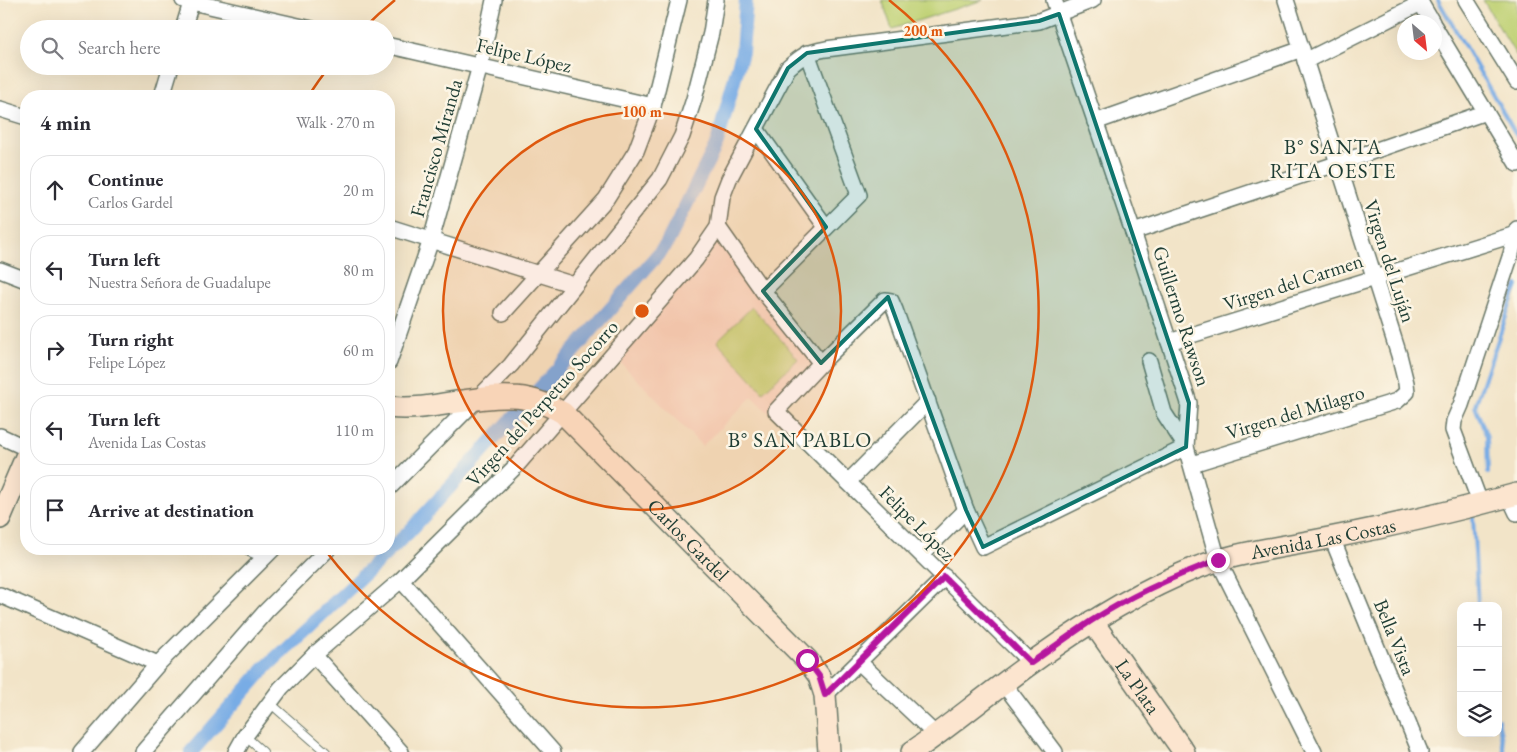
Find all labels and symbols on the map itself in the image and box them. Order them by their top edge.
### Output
north arrow [1397,15,1442,60]
text: 200 m [903,21,943,40]
street label: Felipe López [474,31,574,79]
street label: Francisco Miranda [404,76,468,220]
text: 100 m [622,102,662,121]
district label: B° SANTA RITA OESTE [1270,133,1396,184]
street label: Virgen del Luján [1358,196,1422,326]
street label: Guillermo Rawson [1147,243,1217,390]
street label: Virgen del Carmen [1220,247,1366,317]
centre of rings [633,302,651,320]
street label: Virgen del Perpetuo Socorro [460,314,624,492]
street label: Virgen del Milagro [1223,379,1367,445]
district label: B° SAN PABLO [728,426,872,453]
street label: Felipe López [874,480,961,567]
street label: Carlos Gardel [642,493,735,587]
street label: Avenida Las Costas [1247,512,1398,565]
route end [1207,549,1230,572]
street label: Bella Vista [1368,595,1422,679]
route start [796,649,819,672]
street label: La Plata [1110,654,1166,719]

